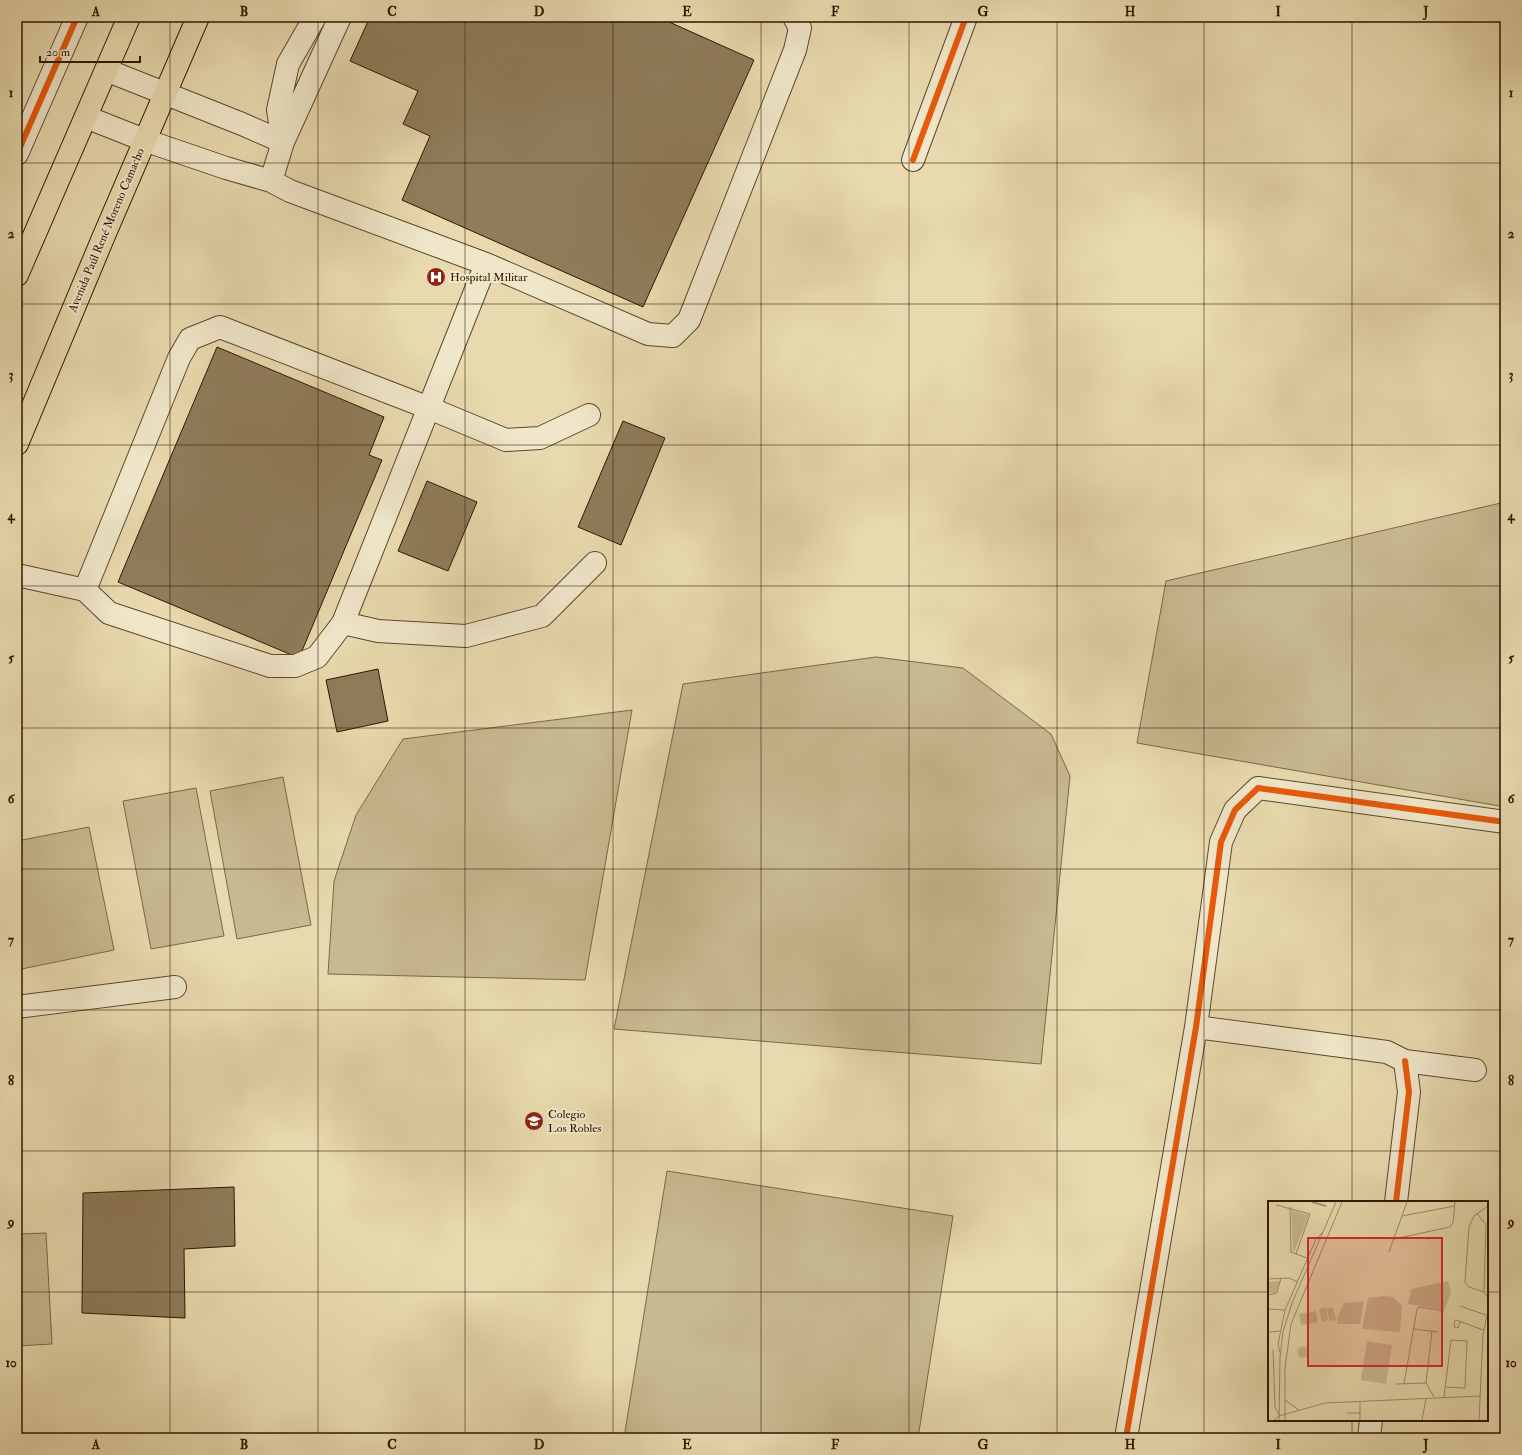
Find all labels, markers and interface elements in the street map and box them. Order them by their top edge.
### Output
text: A [91,4,101,20]
text: B [240,4,248,20]
text: C [387,4,397,20]
text: D [534,4,545,20]
text: E [682,4,692,20]
text: F [831,4,840,20]
text: G [978,4,989,20]
text: H [1125,4,1136,20]
text: I [1275,4,1281,20]
text: J [1422,4,1429,21]
scale bar [40,38,140,64]
text: 20 m [46,45,71,60]
text: 1 [9,85,14,101]
text: 1 [1509,85,1514,101]
street label: Avenida Paúl René Moreno Camacho [65,146,148,315]
text: 2 [8,226,15,242]
text: 2 [1508,226,1515,242]
hospital icon: Hospital Militar [425,266,447,288]
place label: Hospital Militar [450,270,528,285]
text: 3 [9,367,14,383]
text: 3 [1509,367,1514,383]
text: 4 [6,508,15,524]
text: 4 [1506,508,1515,524]
text: 5 [8,650,14,666]
text: 5 [1508,650,1514,666]
text: 6 [8,791,16,807]
text: 6 [1508,791,1516,807]
text: 7 [8,932,15,948]
text: 7 [1508,932,1515,948]
text: 8 [8,1073,14,1089]
text: 8 [1508,1073,1514,1089]
place label: Colegio Los Robles [548,1107,601,1136]
school or university icon: Colegio Los Robles [523,1110,545,1132]
inset map [1268,1201,1488,1421]
text: 9 [6,1214,15,1230]
text: 9 [1506,1214,1515,1230]
text: 10 [5,1355,17,1371]
text: 10 [1505,1355,1517,1371]
text: A [91,1437,101,1453]
text: B [240,1437,248,1453]
text: C [387,1437,397,1453]
text: D [534,1437,545,1453]
text: E [682,1437,692,1453]
text: F [831,1437,840,1453]
text: G [978,1437,989,1453]
text: H [1125,1437,1136,1453]
text: I [1275,1437,1281,1453]
text: J [1422,1437,1429,1454]

